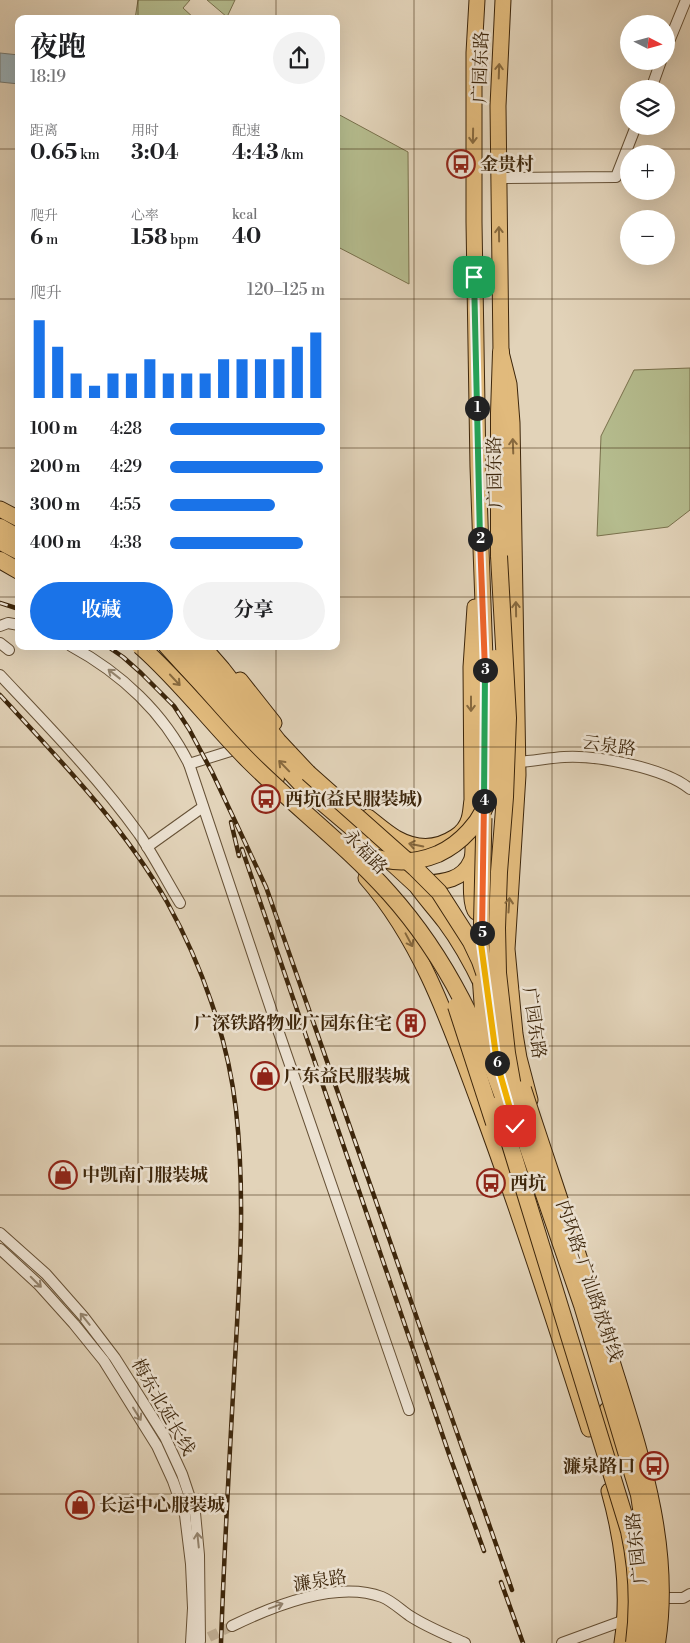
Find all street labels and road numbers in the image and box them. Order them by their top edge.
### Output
street label: 广园东路 [468,31,494,103]
street label: 广园东路 [483,436,507,508]
street label: 云泉路 [581,731,637,761]
street label: 永福路 [338,825,392,879]
street label: 广园东路 [518,986,550,1060]
street label: 内环路-广汕路放射线 [551,1197,627,1365]
street label: 梅东北延长线 [126,1354,200,1460]
street label: 广园东路 [622,1511,652,1585]
street label: 濂泉路 [292,1565,348,1597]

